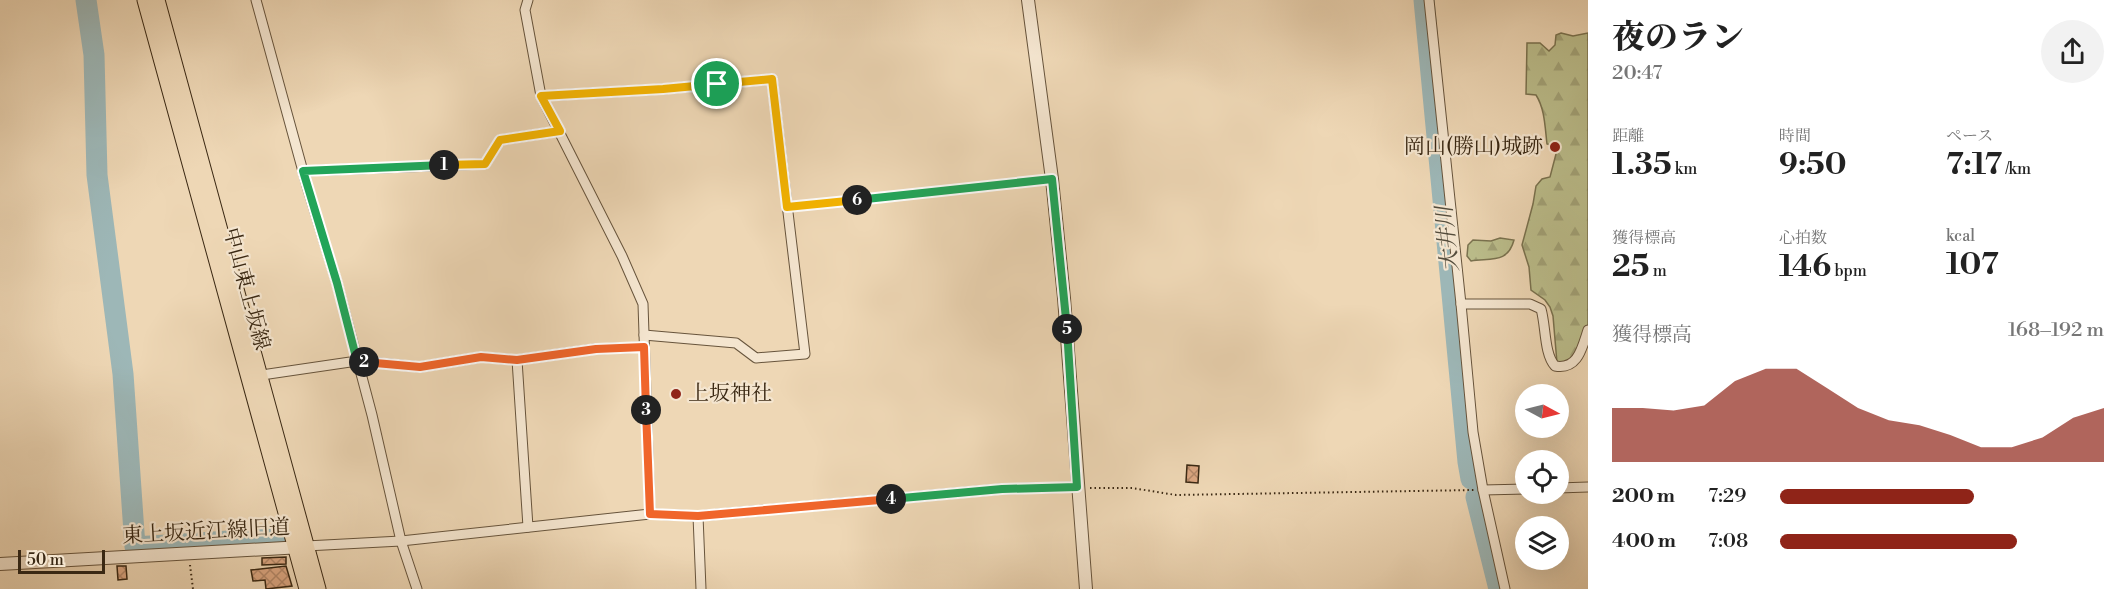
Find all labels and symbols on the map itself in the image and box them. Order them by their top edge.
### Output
pin [691,58,742,109]
place label: 岡山(勝山)城跡 [1404,134,1543,160]
marker: 岡山(勝山)城跡 [1548,140,1562,154]
pin: 1 [429,150,459,180]
pin: 6 [842,185,872,215]
water label: 大井川 [1431,203,1465,273]
street label: 中山東上坂線 [217,225,275,353]
pin: 5 [1052,314,1082,344]
pin: 2 [349,347,379,377]
place label: 上坂神社 [688,381,772,407]
north arrow [1515,384,1569,438]
marker: 上坂神社 [669,387,683,401]
pin: 3 [631,395,661,425]
pin: 4 [876,484,906,514]
street label: 東上坂近江線旧道 [121,515,291,549]
scale bar [18,547,105,574]

